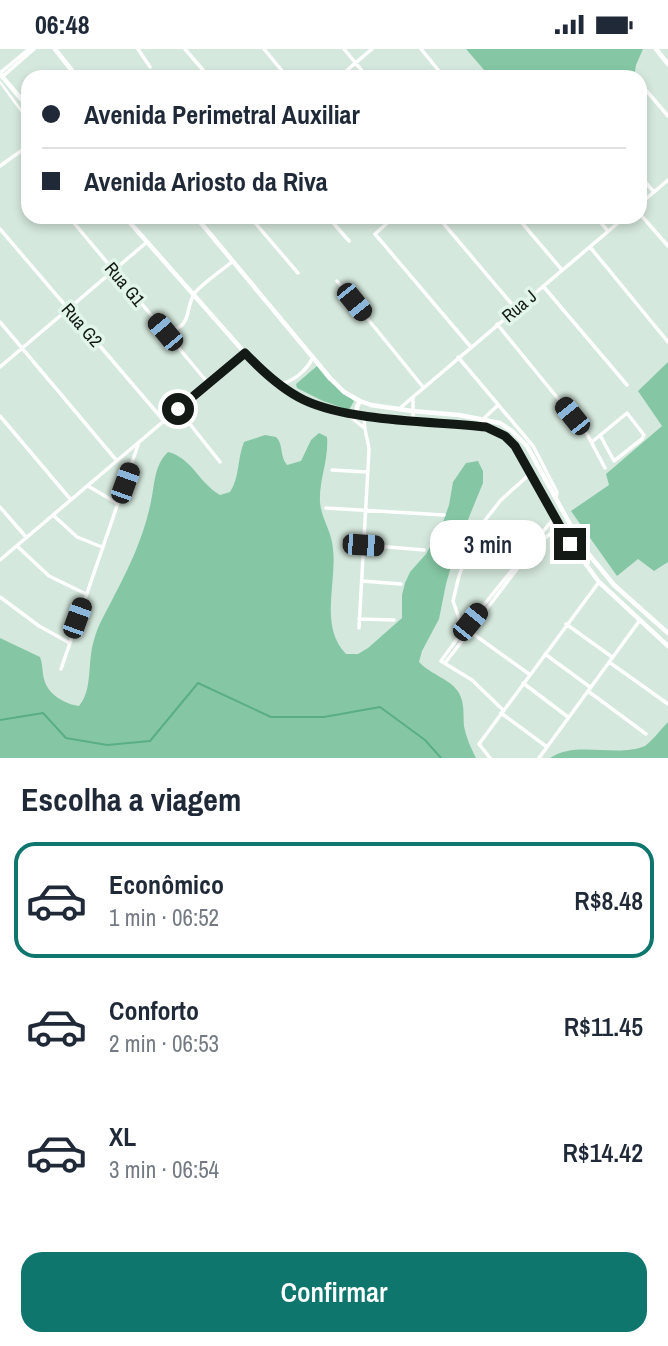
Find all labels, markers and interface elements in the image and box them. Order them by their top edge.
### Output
text: 06:48 [35,7,90,42]
text: Avenida Perimetral Auxiliar [84,97,360,132]
text: Avenida Ariosto da Riva [84,164,328,199]
street label: Rua G1 [99,256,151,312]
car [333,279,376,325]
street label: Rua J [496,284,542,328]
street label: Rua G2 [56,298,108,352]
car [144,309,187,355]
route start [162,393,194,425]
car [551,393,594,439]
car [108,460,143,506]
callout: 3 min [430,519,546,569]
route end [554,528,586,560]
text: 3 min [464,529,512,560]
car [342,533,385,557]
car [60,595,95,641]
car [449,599,492,645]
text: Escolha a viagem [21,778,241,821]
text: Econômico [109,867,224,902]
icon: car [25,869,88,932]
text: R$8.48 [574,883,643,918]
text: 1 min · 06:52 [109,902,219,933]
text: Conforto [109,993,199,1028]
icon: car [25,995,88,1058]
text: R$11.45 [564,1009,643,1044]
text: 2 min · 06:53 [109,1028,219,1059]
text: XL [109,1119,136,1154]
icon: car [25,1121,88,1184]
text: R$14.42 [562,1135,643,1170]
text: 3 min · 06:54 [109,1154,219,1185]
button: Confirmar [21,1252,647,1332]

